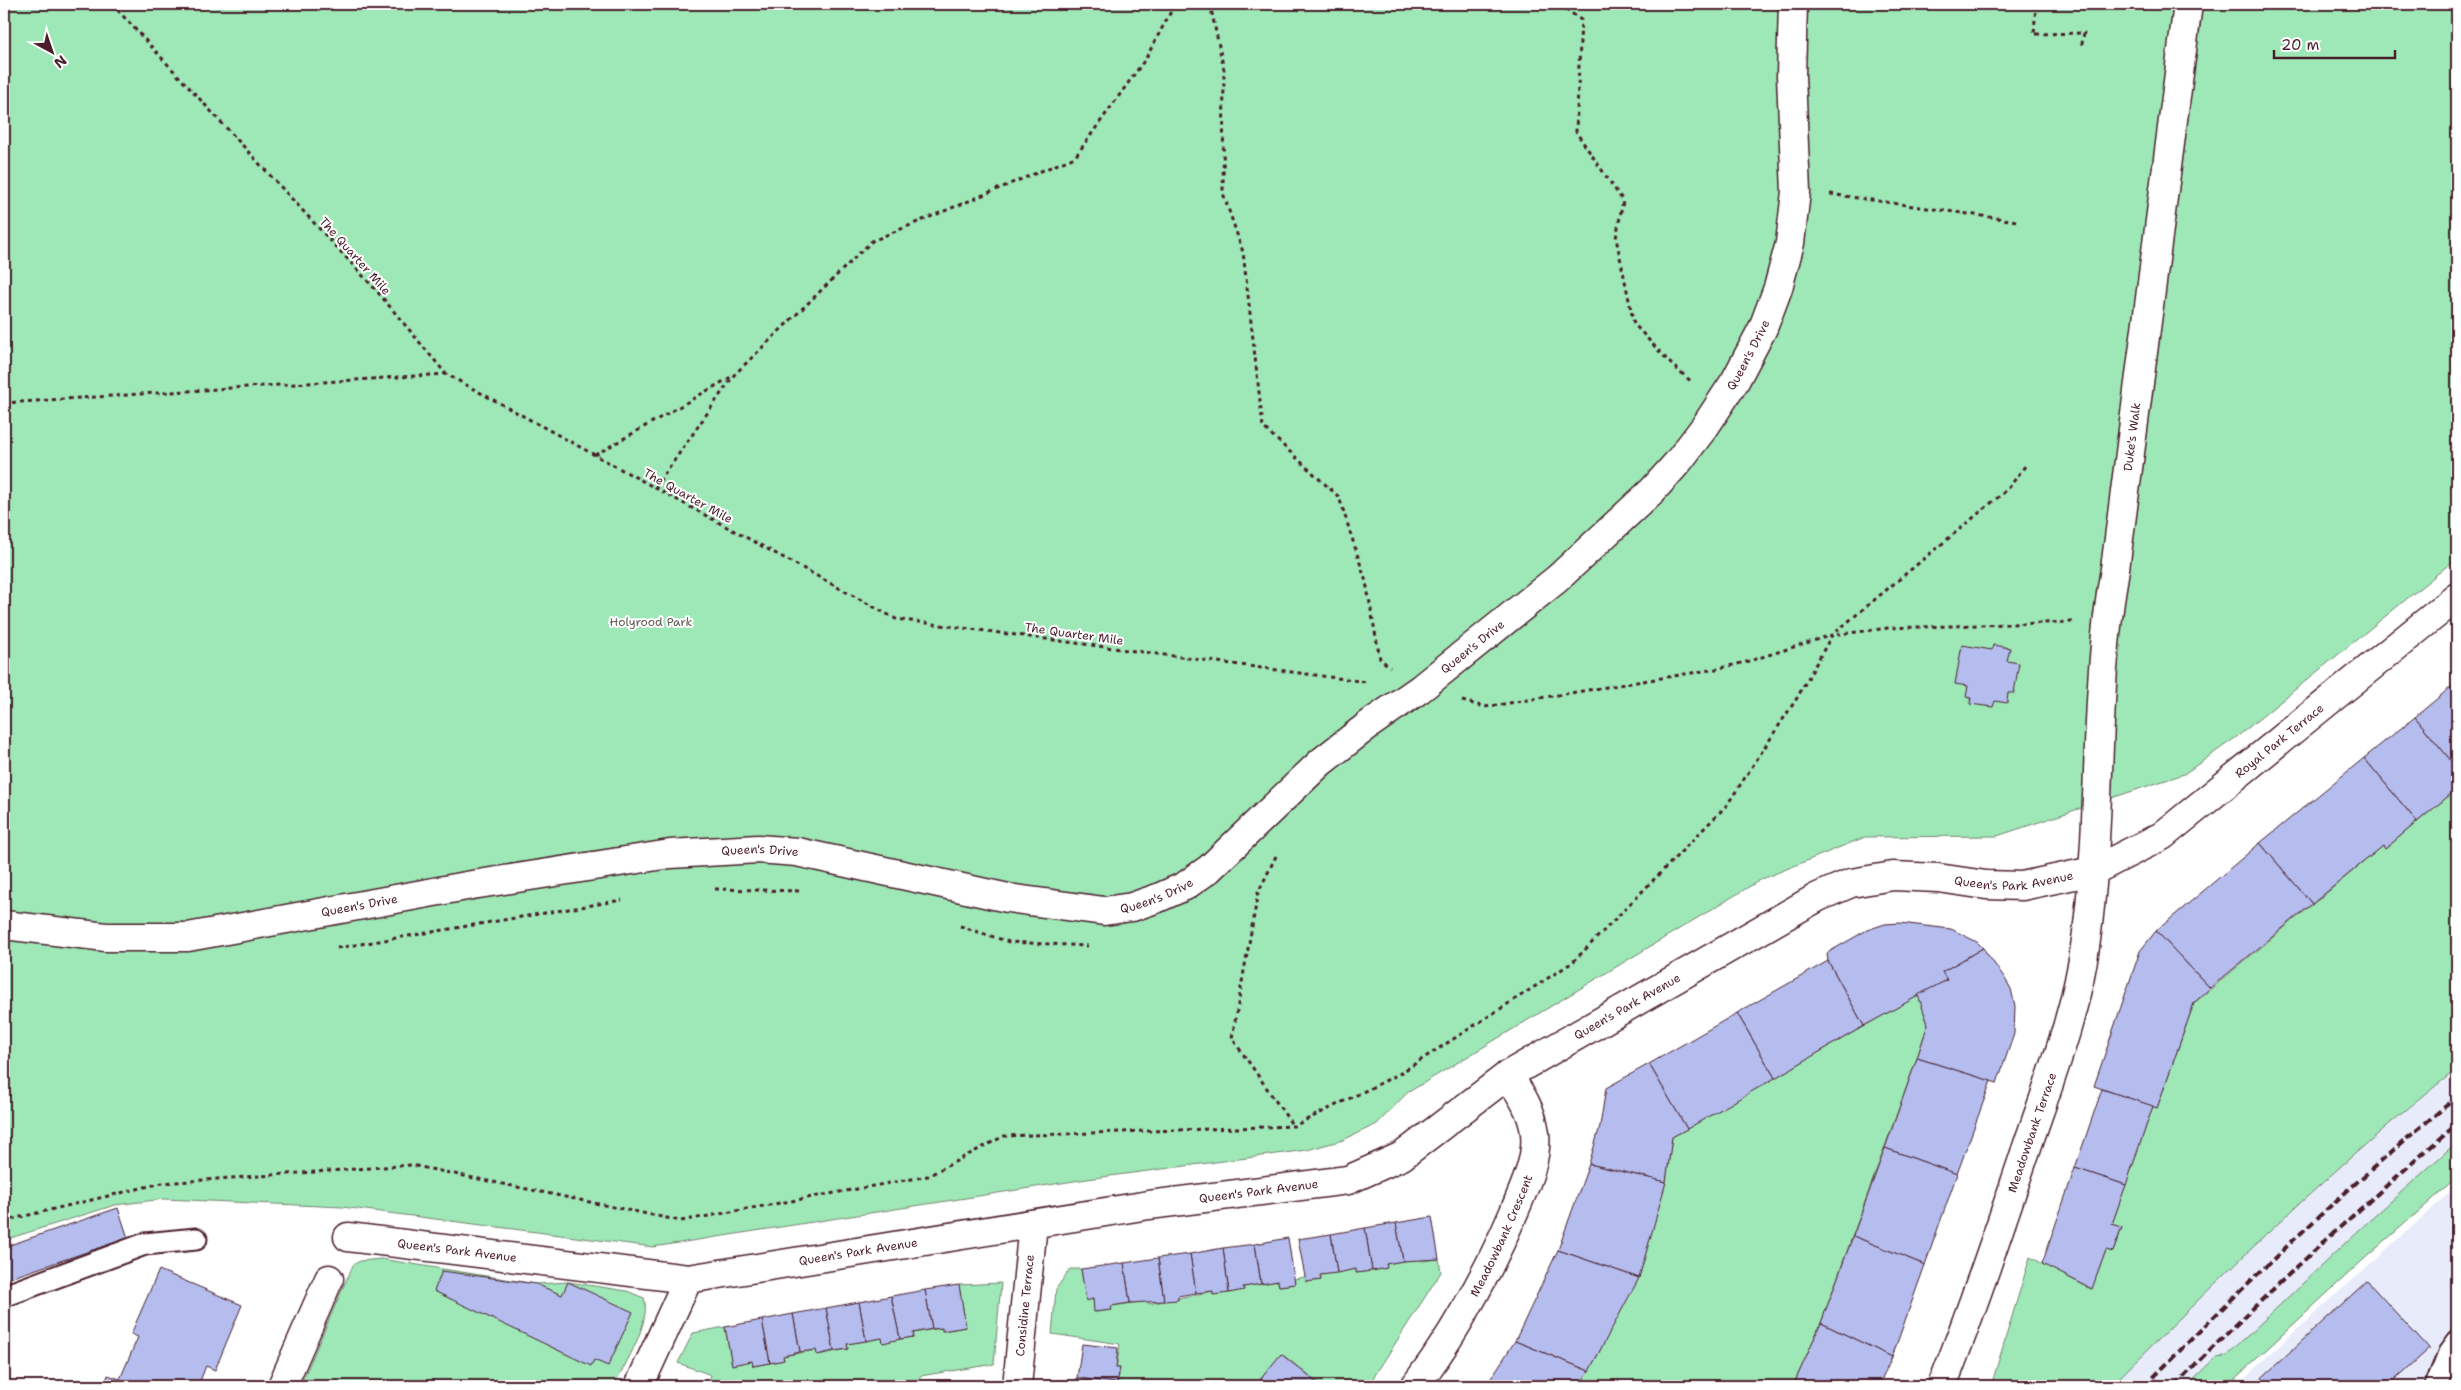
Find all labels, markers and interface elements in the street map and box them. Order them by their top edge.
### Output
north arrow [28,28,78,78]
scale bar [2274,28,2395,60]
text: 20 m [2281,35,2320,55]
text: N [50,51,70,72]
street label: The Quarter Mile [316,214,394,299]
street label: Queen's Drive [1723,318,1773,393]
street label: Duke's Walk [2120,402,2144,472]
street label: The Quarter Mile [641,465,736,527]
park label: Holyrood Park [610,614,693,630]
street label: Queen's Drive [1437,616,1508,677]
street label: The Quarter Mile [1024,619,1125,649]
street label: Royal Park Terrace [2232,700,2327,782]
street label: Queen's Drive [721,841,799,860]
street label: Queen's Park Avenue [1953,867,2075,894]
street label: Queen's Drive [1119,874,1197,917]
street label: Queen's Drive [320,891,399,920]
street label: Queen's Park Avenue [1571,970,1683,1043]
street label: Meadowbank Terrace [2004,1070,2060,1195]
street label: Meadowbank Crescent [1466,1173,1536,1300]
street label: Queen's Park Avenue [1198,1176,1320,1207]
street label: Queen's Park Avenue [798,1234,919,1269]
street label: Queen's Park Avenue [397,1235,518,1266]
street label: Considine Terrace [1012,1253,1038,1357]

